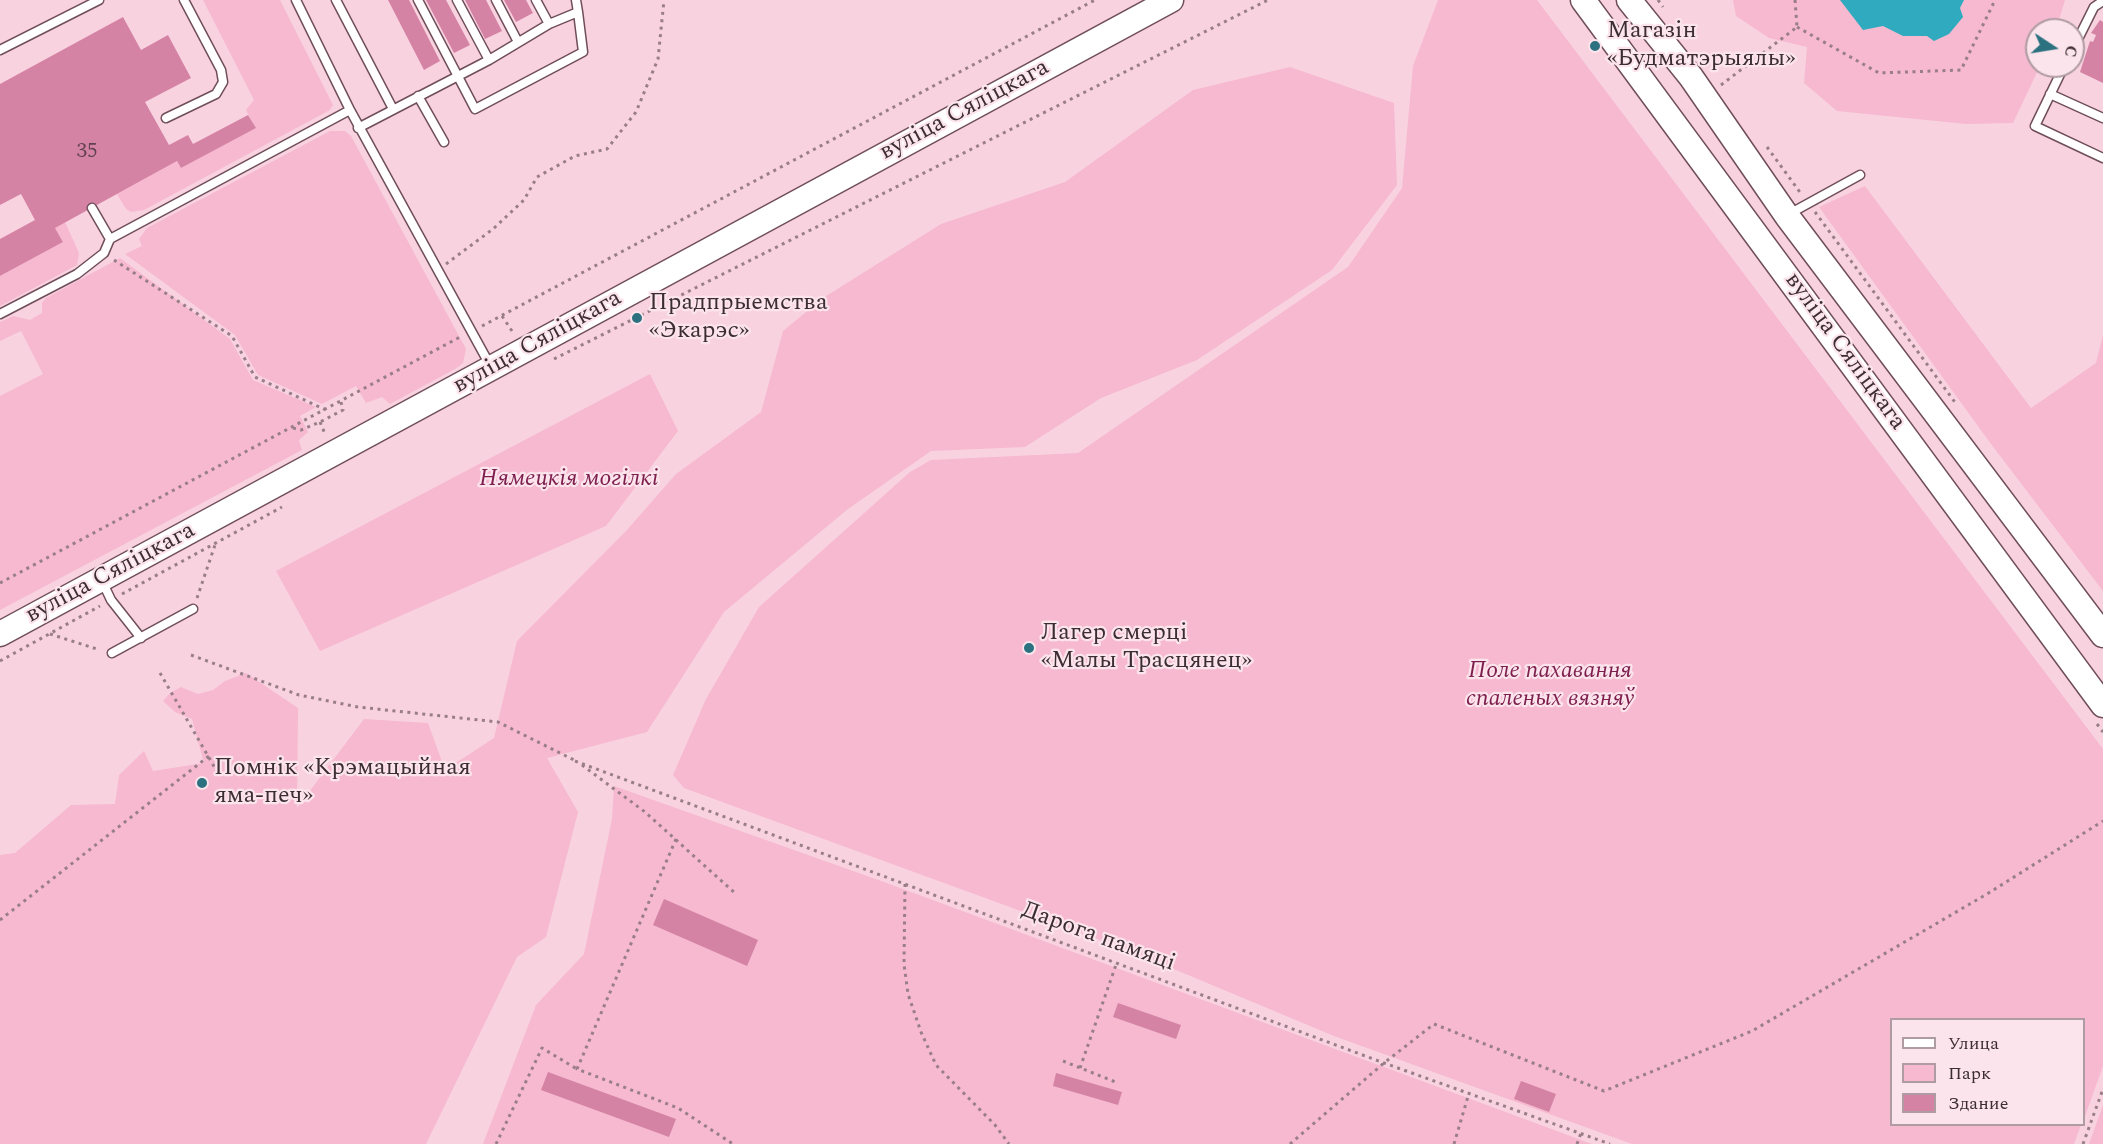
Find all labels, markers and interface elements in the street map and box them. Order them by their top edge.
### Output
place label: Магазін «Будматэрыялы» [1607,18,1795,74]
north arrow [2025,18,2085,78]
marker: Магазін «Будматэрыялы» [1588,39,1602,53]
text: С [2058,43,2084,59]
street label: вуліца Сяліцкага [875,54,1055,168]
house number: 35 [77,140,97,166]
street label: вуліца Сяліцкага [1777,268,1911,436]
street label: вуліца Сяліцкага [449,285,627,401]
place label: Прадпрыемства «Экарэс» [649,290,828,346]
marker: Прадпрыемства «Экарэс» [630,311,644,325]
park label: Нямецкія могілкі [479,466,659,494]
street label: вуліца Сяліцкага [21,517,201,631]
place label: Лагер смерці «Малы Трасцянец» [1041,620,1252,676]
marker: Лагер смерці «Малы Трасцянец» [1022,641,1036,655]
park label: Поле пахавання спаленых вязняў [1466,658,1634,714]
place label: Помнік «Крэмацыйная яма-печ» [214,755,471,811]
marker: Помнік «Крэмацыйная яма-печ» [195,776,209,790]
street label: Дарога памяці [1017,897,1179,979]
legend [1890,1018,2085,1126]
text: Улица [1948,1030,1999,1057]
text: Парк [1948,1060,1991,1087]
text: Здание [1948,1090,2008,1117]

